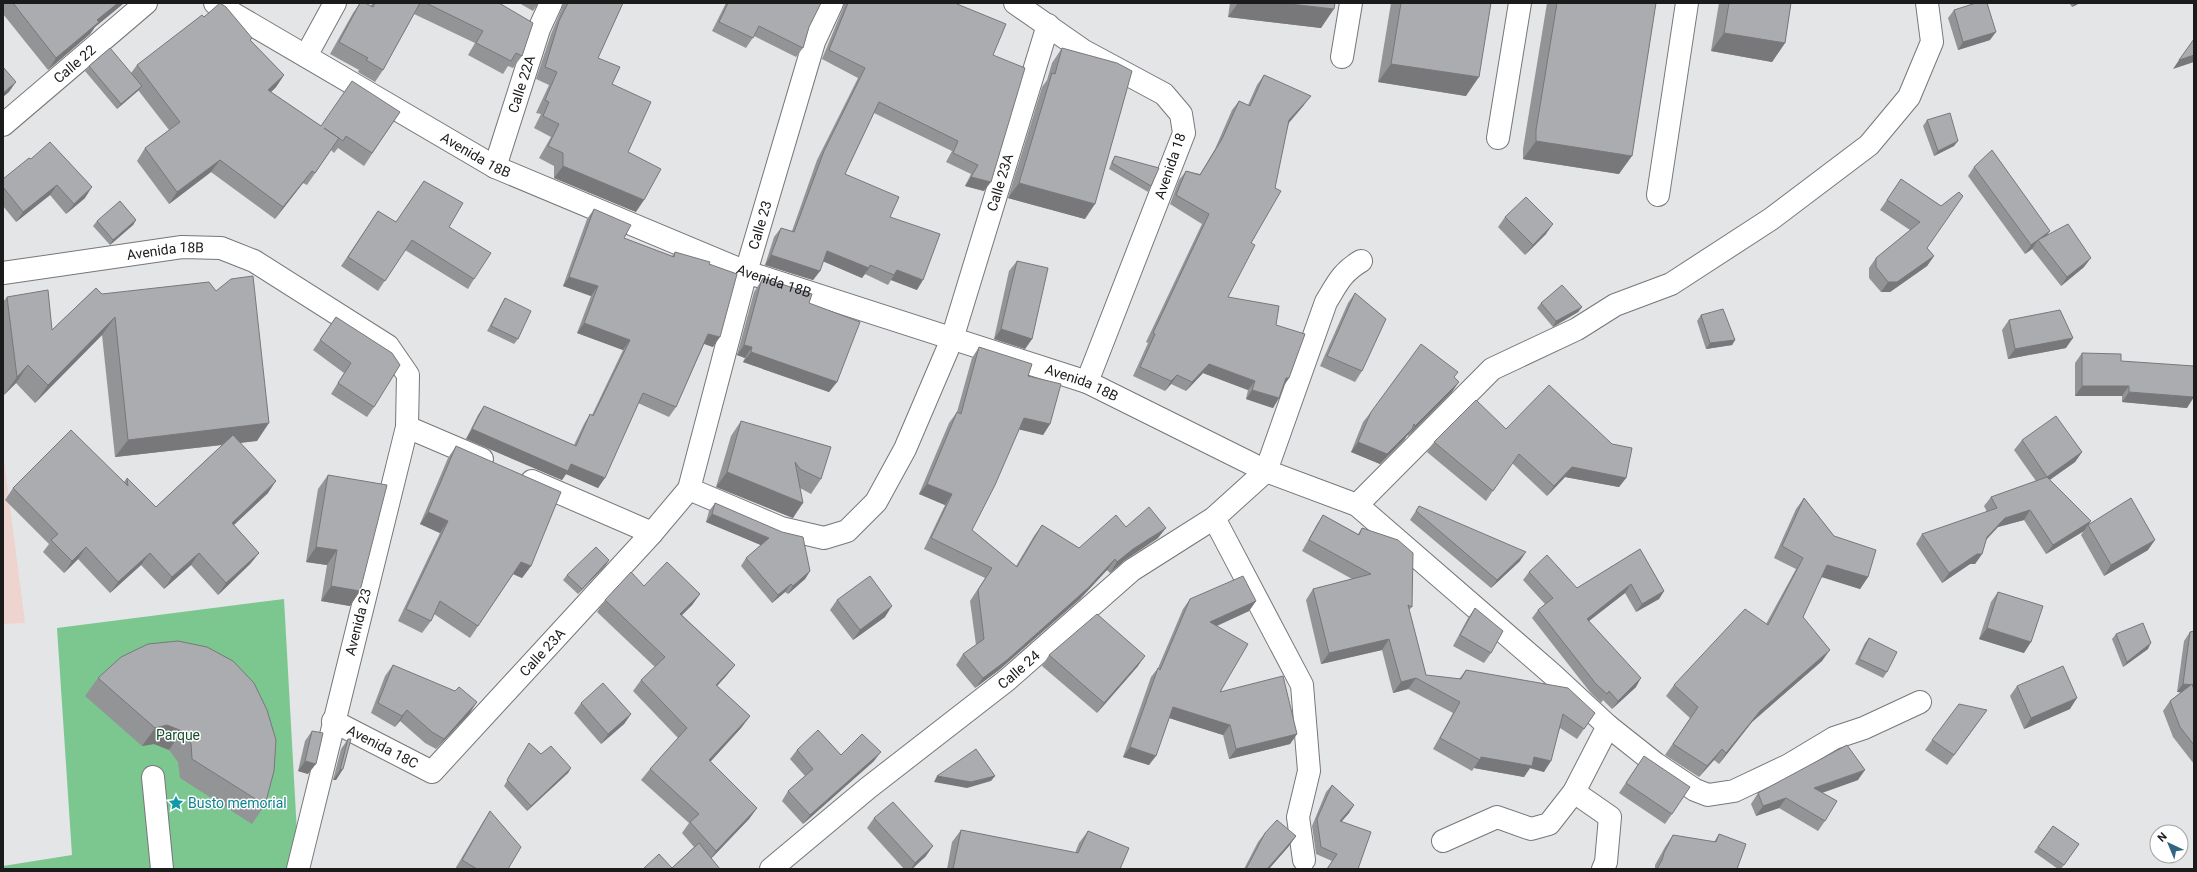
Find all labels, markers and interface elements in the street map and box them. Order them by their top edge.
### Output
street label: Calle 22 [50,42,99,86]
street label: Calle 22A [505,53,538,115]
street label: Avenida 18B [438,129,513,181]
street label: Avenida 18 [1151,131,1189,201]
street label: Calle 23A [984,152,1016,213]
street label: Calle 23 [745,199,775,251]
street label: Avenida 18B [126,239,204,263]
street label: Avenida 18B [734,261,813,301]
street label: Avenida 18B [1043,361,1121,404]
street label: Avenida 23 [342,587,374,657]
street label: Calle 23A [516,625,568,680]
street label: Calle 24 [995,647,1043,692]
street label: Avenida 18C [344,722,421,772]
park label: Parque [156,727,200,743]
place icon: Busto memorial [167,794,185,812]
place label: Busto memorial [188,795,287,811]
north arrow [2149,824,2189,864]
text: N [2155,830,2170,845]

